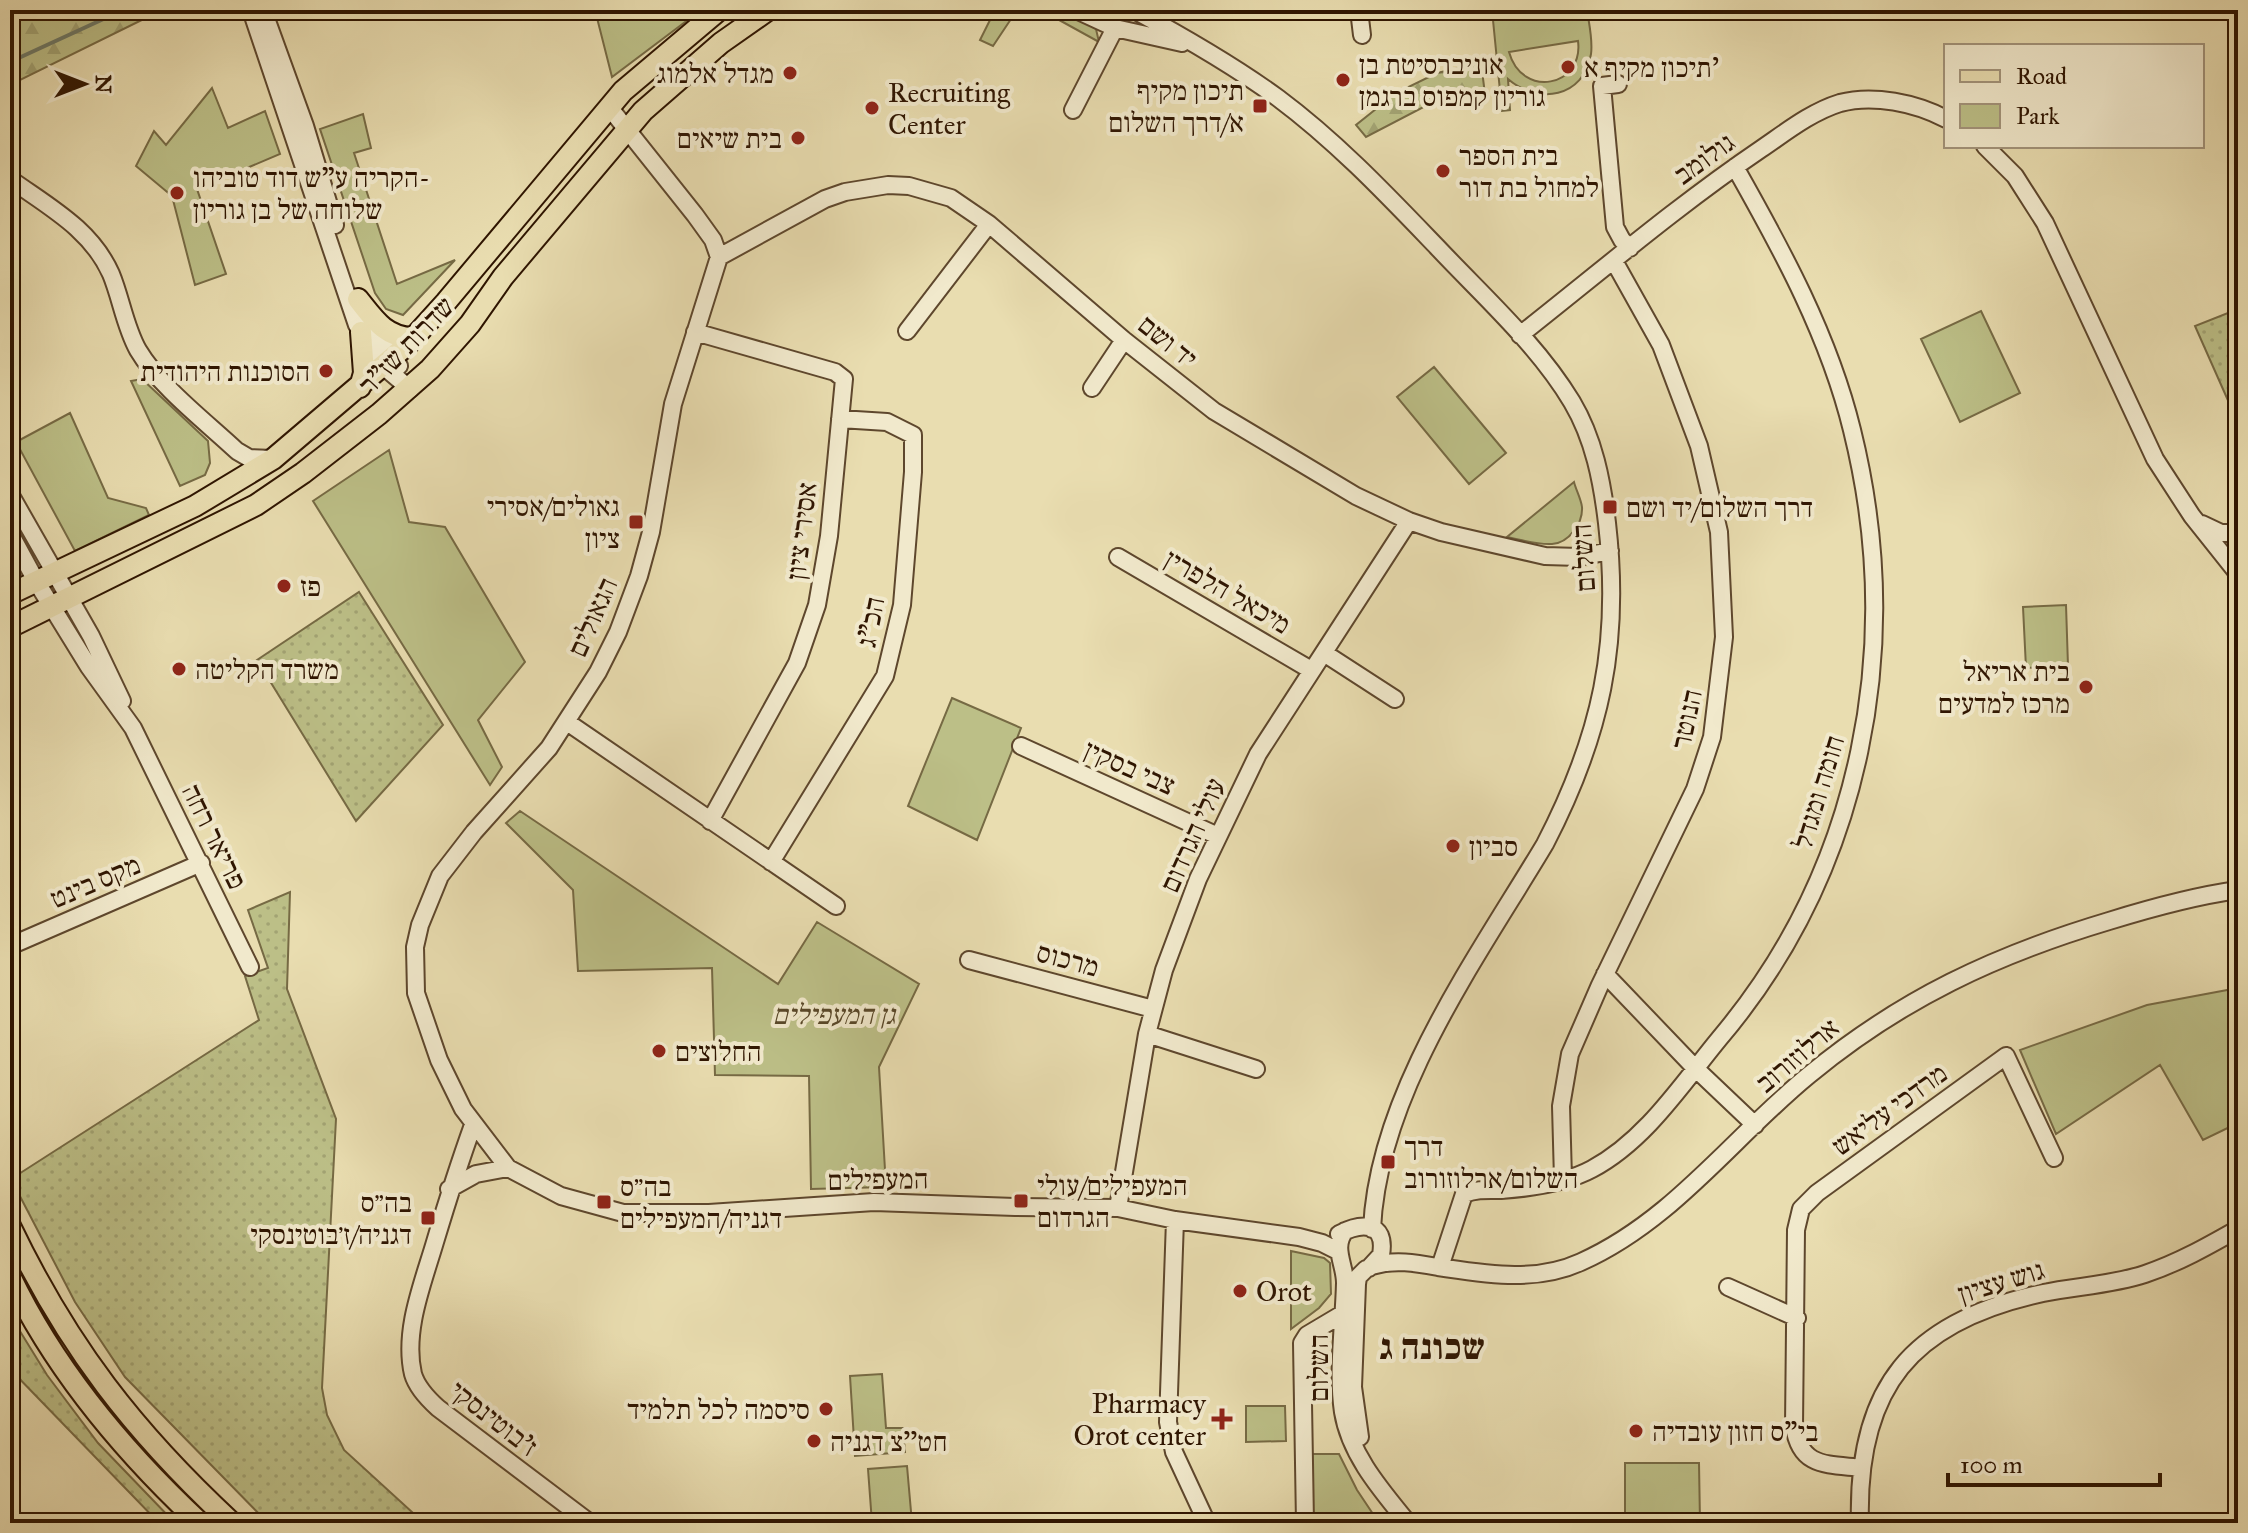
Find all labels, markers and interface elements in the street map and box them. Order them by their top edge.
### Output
north arrow [44,44,124,124]
legend [1944,44,2204,148]
place label: אוניברסיטת בן גוריון קמפוס ברגמן [1359,47,1546,114]
place label: תיכון מקיף א' [1584,50,1719,85]
place label: מגדל אלמוג [657,56,774,91]
marker: תיכון מקיף א' [1559,58,1577,76]
text: Road [2016,61,2067,91]
marker: מגדל אלמוג [781,64,799,82]
marker: אוניברסיטת בן גוריון קמפוס ברגמן [1334,71,1352,89]
place label: תיכון מקיף א/דרך השלום [1108,73,1244,140]
text: N [90,75,117,94]
place label: Recruiting Center [888,75,1011,142]
marker: תיכון מקיף א/דרך השלום [1251,97,1269,115]
marker: Recruiting Center [863,99,881,117]
text: Park [2016,101,2060,131]
place label: בית שיאים [677,121,782,156]
street label: גולומב [1667,125,1742,192]
marker: בית שיאים [789,129,807,147]
place label: בית הספר למחול בת דור [1459,138,1599,205]
place label: הקריה ע"ש דוד טוביהו- שלוחה של בן גוריון [193,160,430,227]
marker: בית הספר למחול בת דור [1434,162,1452,180]
marker: הקריה ע"ש דוד טוביהו- שלוחה של בן גוריון [168,184,186,202]
street label: שדרות שז"ר [351,289,462,402]
street label: יד ושם [1131,307,1204,376]
place label: הסוכנות היהודית [140,354,310,389]
marker: הסוכנות היהודית [317,362,335,380]
street label: אסירי ציון [778,480,825,582]
place label: גאולים/אסירי ציון [487,489,620,556]
place label: דרך השלום/יד ושם [1626,490,1813,525]
marker: דרך השלום/יד ושם [1601,498,1619,516]
marker: גאולים/אסירי ציון [627,513,645,531]
street label: השלום [1564,523,1603,593]
street label: מיכאל הלפרין [1158,541,1297,642]
place label: פז [300,569,321,604]
street label: הגאולים [560,572,625,662]
marker: פז [275,577,293,595]
street label: הכ"ג [848,594,893,650]
place label: משרד הקליטה [195,652,339,687]
place label: בית אריאל מרכז למדעים [1938,654,2070,721]
marker: משרד הקליטה [170,660,188,678]
marker: בית אריאל מרכז למדעים [2077,678,2095,696]
street label: הנוטר [1663,686,1710,752]
street label: חומה ומגדל [1785,731,1852,853]
street label: צבי בסקין [1079,732,1181,803]
street label: עולי הגרדום [1152,773,1233,898]
street label: פריאר רחה [174,778,255,895]
place label: סביון [1469,829,1518,864]
marker: סביון [1444,837,1462,855]
street label: מקס בינט [45,847,146,916]
street label: מרכוס [1033,934,1103,985]
park label: גן המעפילים [773,997,897,1032]
street label: ארלוזורוב [1748,1010,1846,1100]
place label: החלוצים [675,1034,762,1069]
marker: החלוצים [650,1042,668,1060]
street label: מרדכי עליאש [1825,1056,1954,1163]
place label: דרך השלום/ארלוזורוב [1404,1129,1578,1196]
marker: דרך השלום/ארלוזורוב [1379,1153,1397,1171]
street label: המעפילים [827,1161,929,1198]
place label: המעפילים/עולי הגרדום [1037,1168,1188,1235]
place label: בה״ס דגניה/המעפילים [620,1169,782,1236]
place label: בה״ס דגניה/ז׳בוטינסקי [250,1185,412,1252]
marker: המעפילים/עולי הגרדום [1012,1192,1030,1210]
marker: בה״ס דגניה/המעפילים [595,1193,613,1211]
marker: בה״ס דגניה/ז׳בוטינסקי [419,1209,437,1227]
street label: גוש עציון [1954,1252,2049,1311]
place label: Orot [1256,1274,1312,1309]
marker: Orot [1231,1282,1249,1300]
district label: שכונה ג [1379,1325,1485,1369]
street label: השלום [1301,1334,1336,1402]
street label: ז'בוטינסקי [443,1373,545,1464]
place label: Pharmacy Orot center [1073,1386,1207,1453]
place label: סיסמה לכל תלמיד [627,1392,810,1427]
marker: סיסמה לכל תלמיד [817,1400,835,1418]
marker: Pharmacy Orot center [1213,1410,1231,1428]
place label: בי"ס חזון עובדיה [1652,1414,1819,1449]
marker: בי"ס חזון עובדיה [1627,1422,1645,1440]
place label: חט''צ דגניה [830,1424,947,1459]
marker: חט''צ דגניה [805,1432,823,1450]
scale bar [1948,1437,2160,1487]
text: 100 m [1960,1450,2023,1480]

